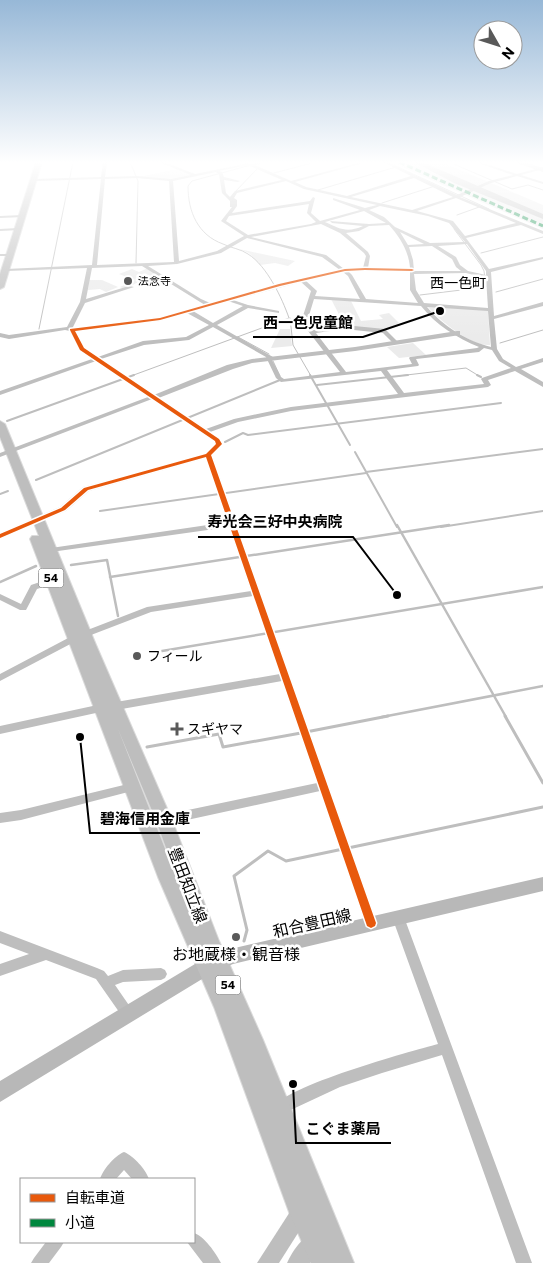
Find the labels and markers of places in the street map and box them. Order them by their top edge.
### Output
place label: 法念寺 [138,274,171,287]
marker: 法念寺 [122,275,134,287]
callout: 西一色児童館 [253,307,363,337]
callout: 寿光会三好中央病院 [198,507,353,537]
place label: フィール [147,647,203,664]
marker: フィール [131,650,143,662]
place label: スギヤマ [187,720,243,737]
marker: スギヤマ [171,723,183,735]
callout: 碧海信用金庫 [90,803,200,833]
marker: お地蔵様・観音様 [230,931,242,943]
place label: お地蔵様・観音様 [172,944,300,963]
callout: こぐま薬局 [296,1113,391,1143]

